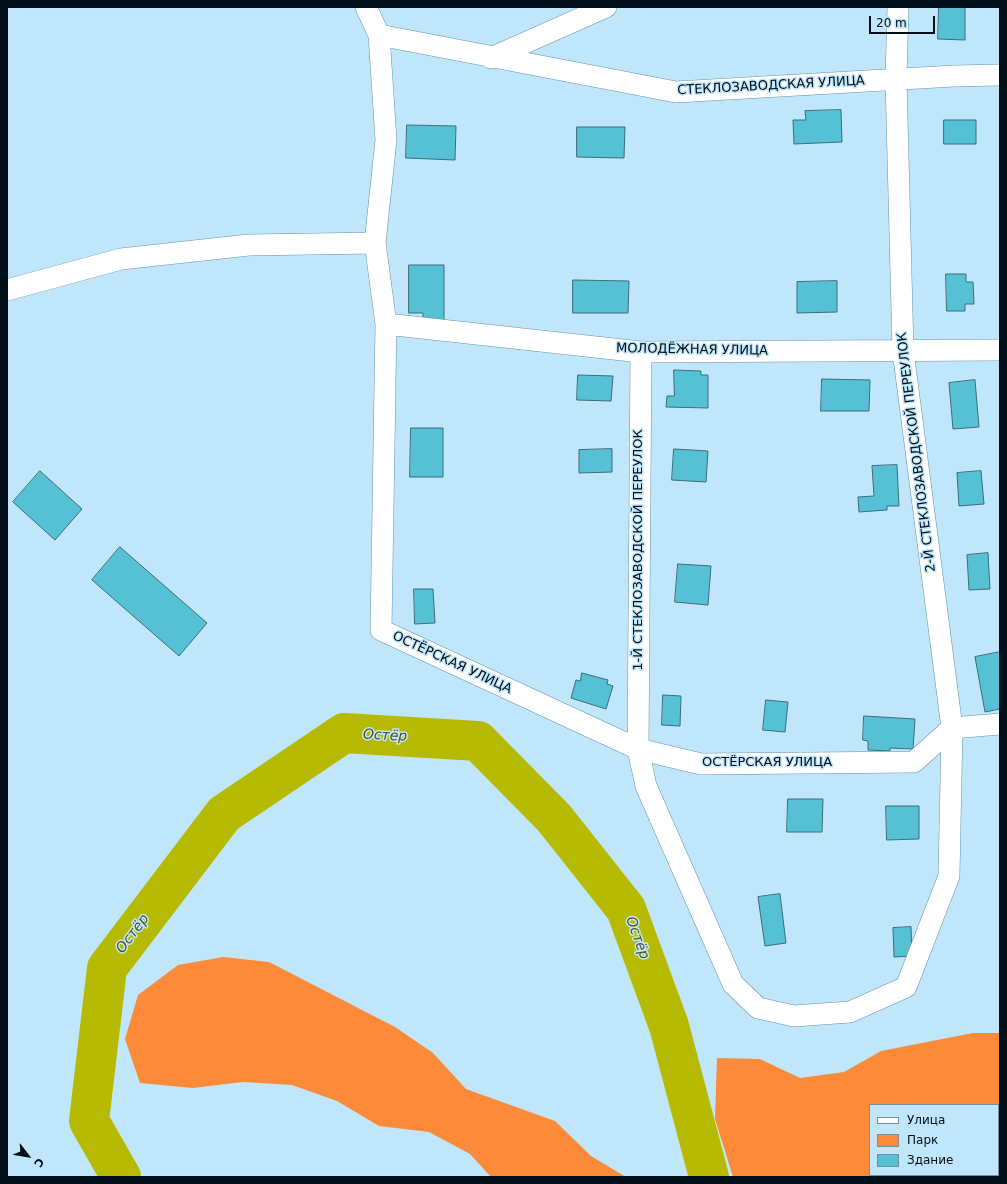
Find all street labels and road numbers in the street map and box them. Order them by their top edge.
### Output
street label: СТЕКЛОЗАВОДСКАЯ УЛИЦА [677,73,865,99]
street label: 2-Й СТЕКЛОЗАВОДСКОЙ ПЕРЕУЛОК [895,331,939,573]
street label: МОЛОДЁЖНАЯ УЛИЦА [616,341,768,359]
street label: 1-Й СТЕКЛОЗАВОДСКОЙ ПЕРЕУЛОК [631,429,647,671]
street label: ОСТЁРСКАЯ УЛИЦА [390,628,514,698]
street label: ОСТЁРСКАЯ УЛИЦА [702,755,832,771]

